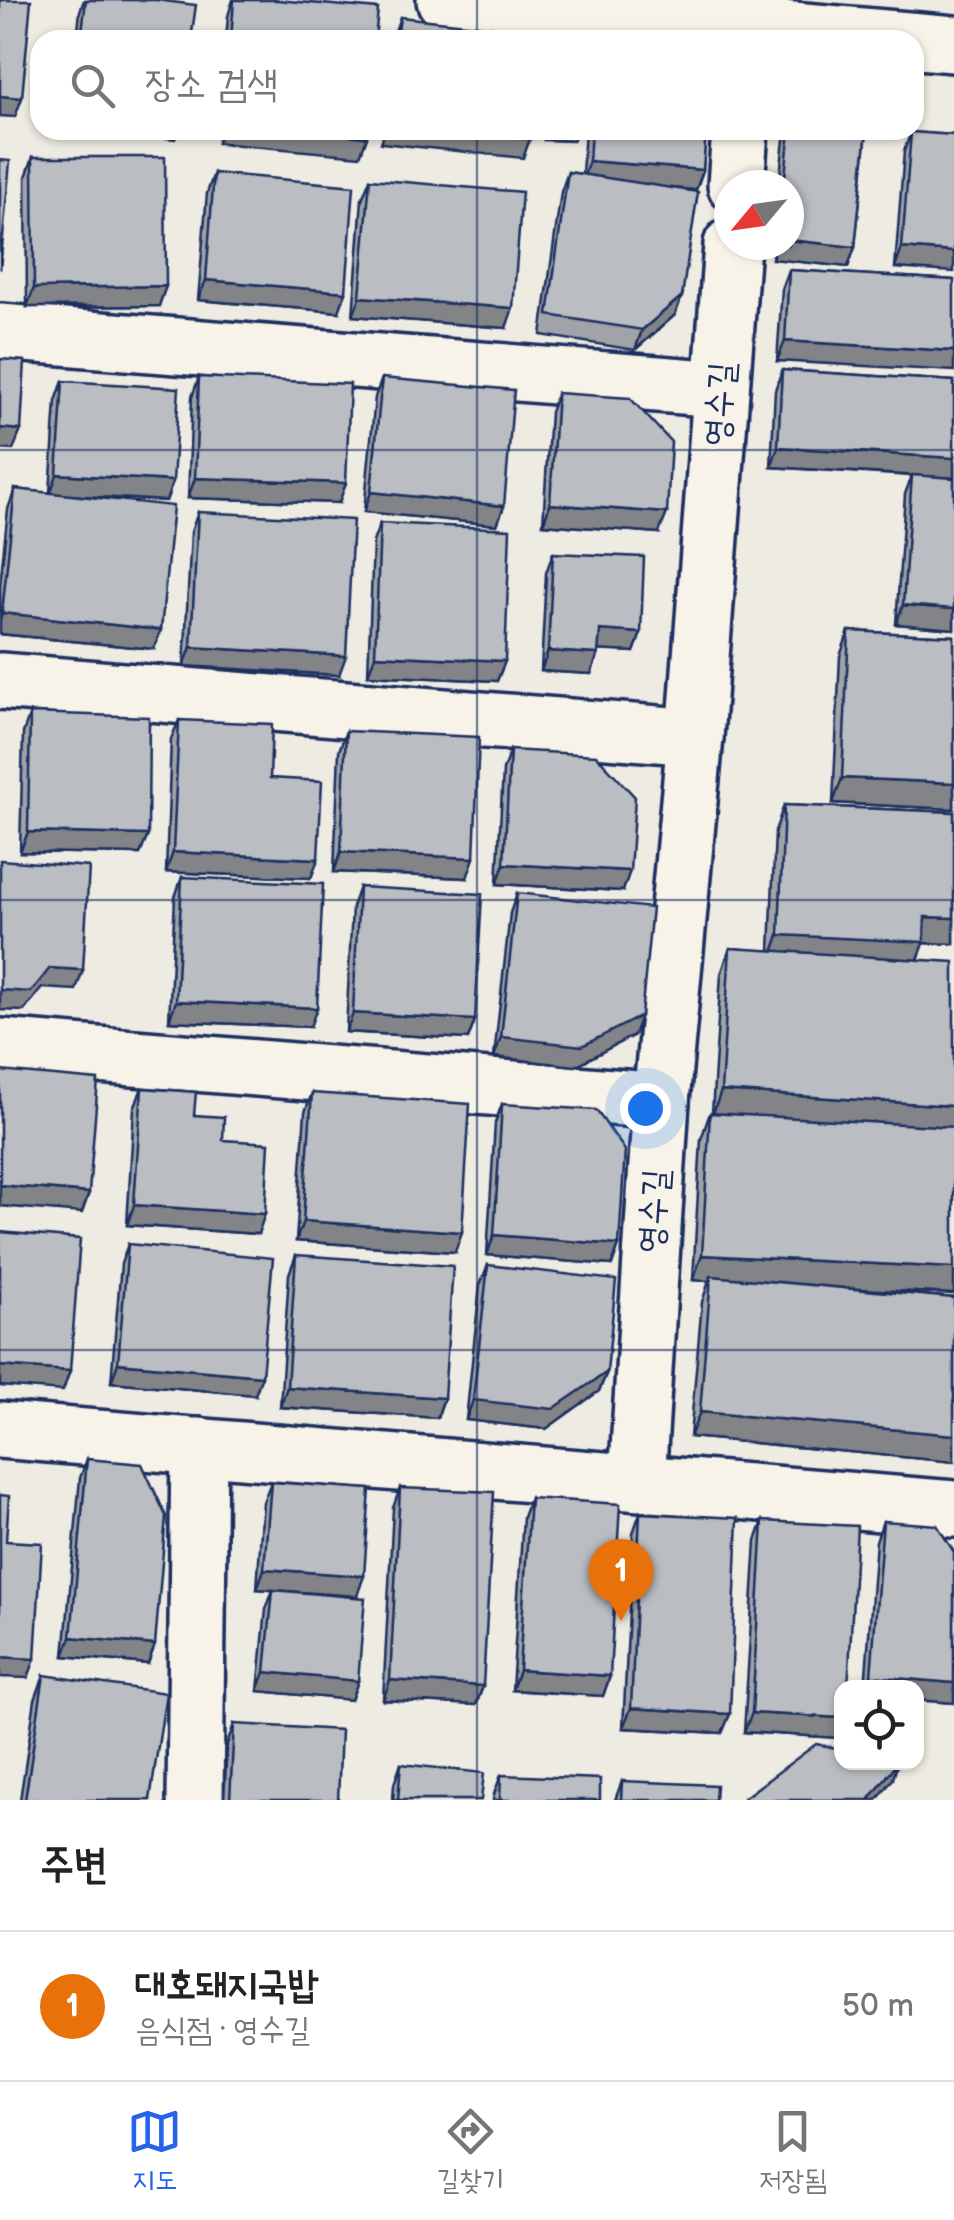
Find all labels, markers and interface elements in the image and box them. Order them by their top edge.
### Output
search box [30,30,924,140]
icon: search [65,58,120,113]
text: 장소 검색 [145,62,278,107]
north arrow [714,170,804,260]
street label: 영수길 [696,360,744,448]
your location [620,1083,671,1134]
street label: 영수길 [630,1167,678,1255]
pin: 1 [588,1538,654,1621]
map controls [834,1680,924,1770]
button: locate [834,1680,924,1770]
text: 주변 [40,1840,108,1891]
text: 대호돼지국밥 [135,1963,318,2008]
text: 1 [66,1987,79,2026]
text: 50 m [842,1987,914,2026]
text: 음식점 · 영수길 [135,2011,310,2050]
tab: 지도 [127,2104,182,2199]
tab: 길찾기 [437,2104,504,2199]
tab: 저장됨 [759,2104,827,2199]

